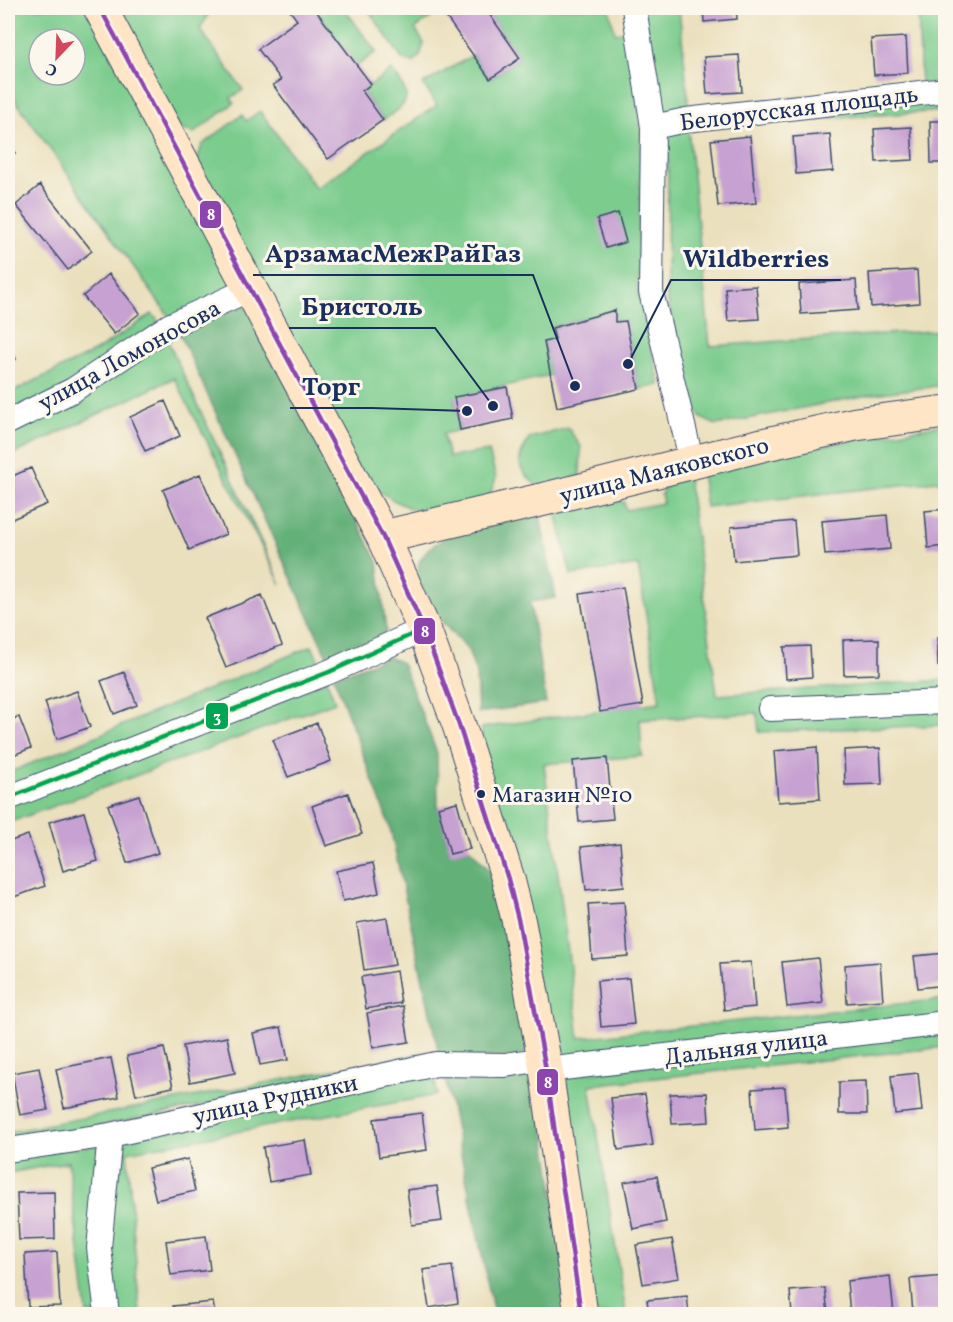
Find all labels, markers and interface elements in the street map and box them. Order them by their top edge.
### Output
north arrow [27,27,87,87]
text: С [43,57,61,81]
street label: Белорусская площадь [678,78,920,141]
line badge: 8 [199,200,222,229]
text: 8 [207,205,215,227]
callout: АрзамасМежРайГаз [253,231,533,275]
callout: Wildberries [671,236,841,280]
text: АрзамасМежРайГаз [265,237,521,273]
text: Wildberries [683,242,829,278]
callout: Бристоль [289,284,435,328]
text: Бристоль [301,290,423,326]
street label: улица Ломоносова [32,292,228,421]
callout: Торг [290,364,372,408]
text: Торг [302,370,361,406]
street label: улица Маяковского [556,429,773,514]
line badge: 8 [413,617,436,645]
text: 8 [421,622,429,644]
line badge: 3 [205,702,229,730]
text: 3 [213,707,221,729]
place label: Магазин №10 [492,781,632,812]
marker: Магазин №10 [475,788,487,800]
street label: Дальняя улица [662,1022,830,1076]
street label: улица Рудники [190,1067,361,1135]
line badge: 8 [536,1068,559,1096]
text: 8 [544,1073,552,1095]

